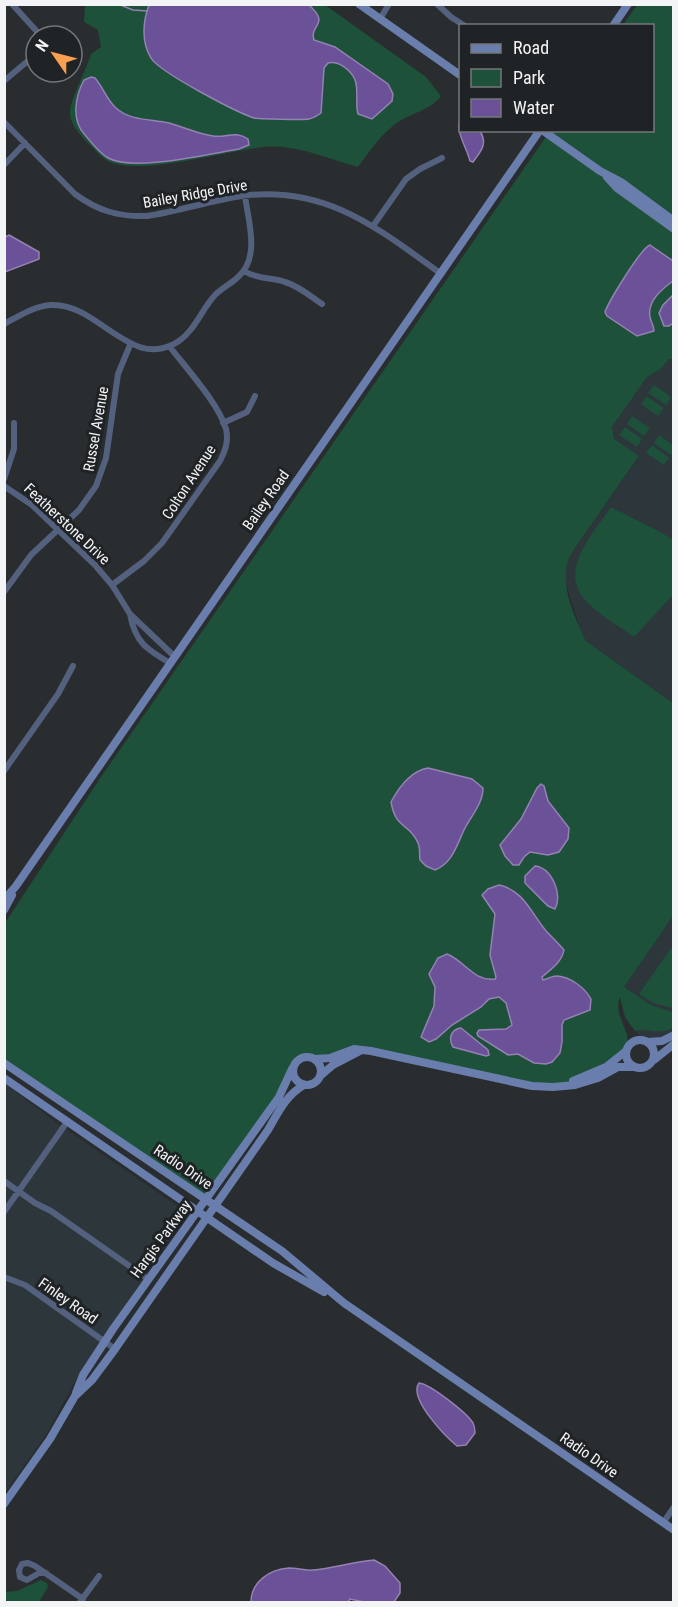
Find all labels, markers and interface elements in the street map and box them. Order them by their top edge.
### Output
north arrow [24,24,84,84]
legend [459,24,654,132]
text: N [32,36,53,55]
text: Road [513,37,549,58]
text: Park [513,67,545,88]
text: Water [513,97,555,118]
street label: Bailey Ridge Drive [141,176,249,212]
street label: Russel Avenue [80,385,112,473]
street label: Colton Avenue [158,441,220,523]
street label: Bailey Road [239,467,293,533]
street label: Featherstone Drive [20,480,114,568]
street label: Radio Drive [150,1141,216,1193]
street label: Hargis Parkway [127,1197,195,1281]
street label: Finley Road [35,1274,101,1328]
street label: Radio Drive [556,1428,622,1482]

